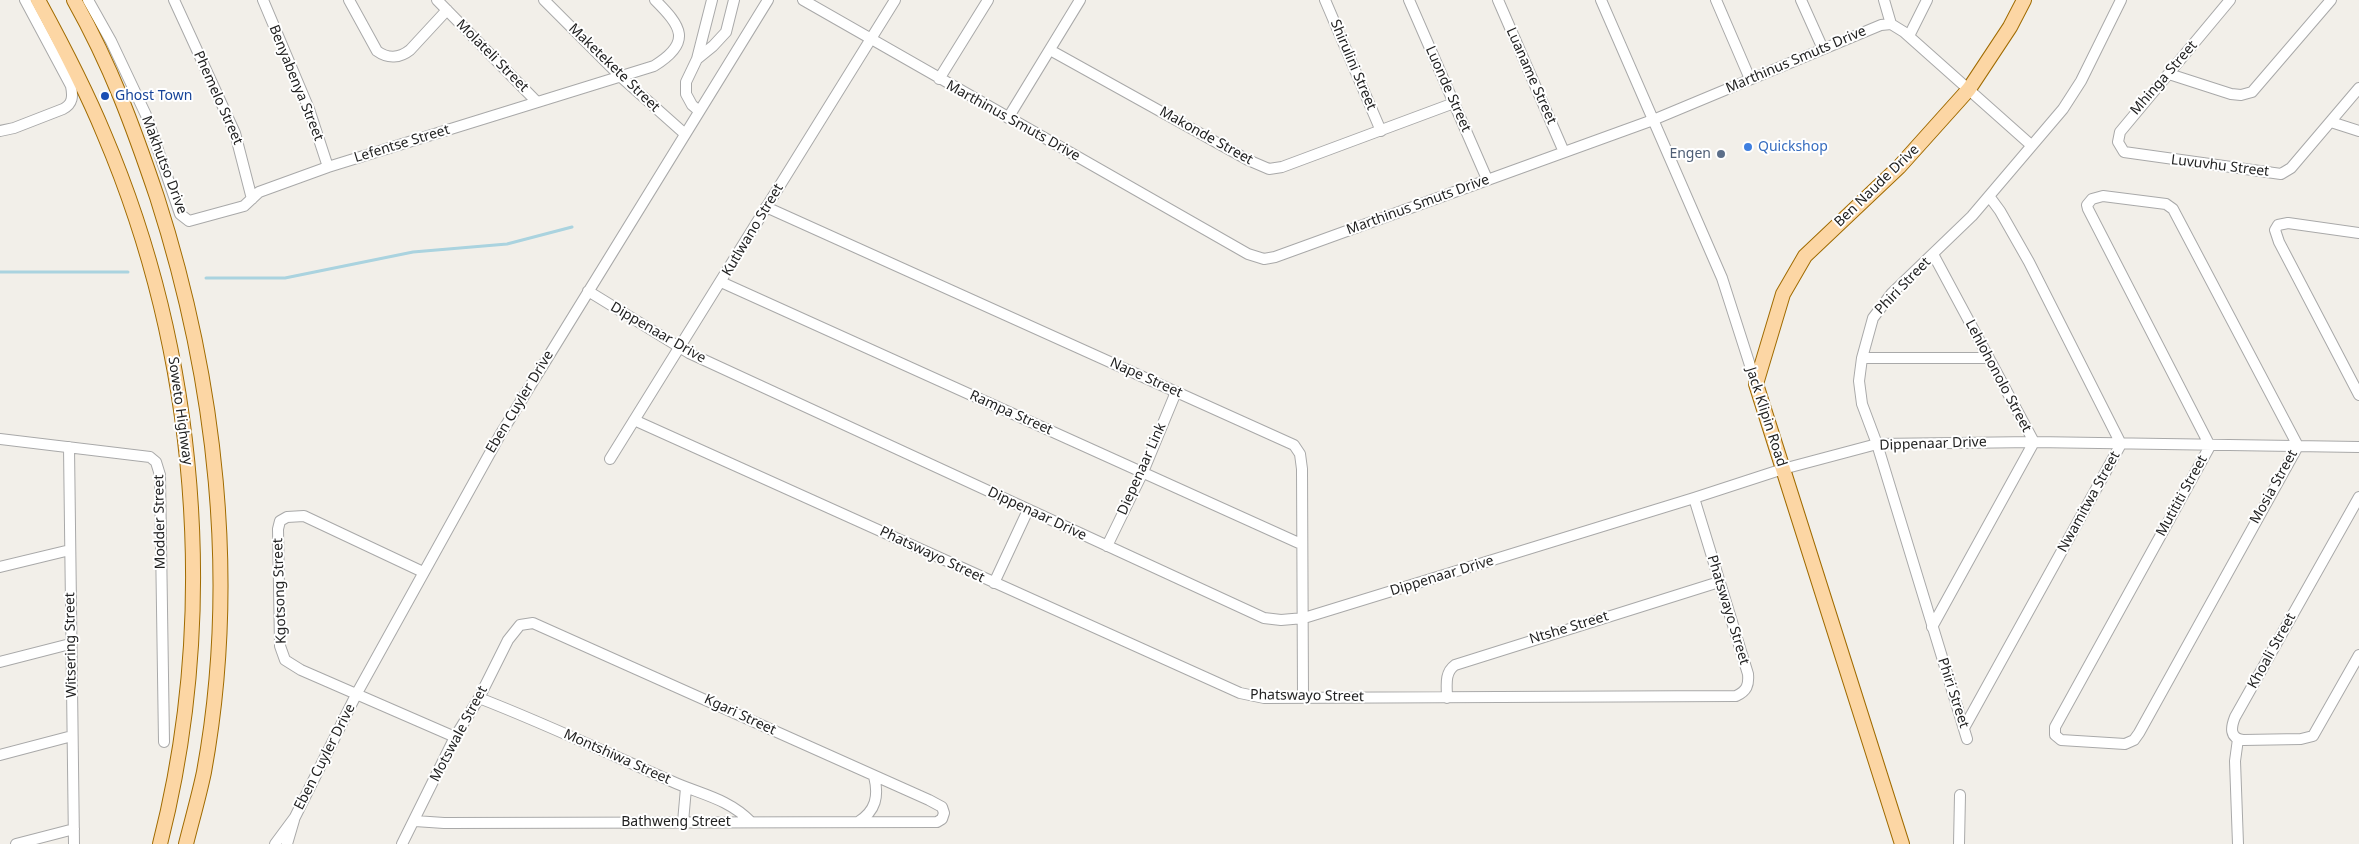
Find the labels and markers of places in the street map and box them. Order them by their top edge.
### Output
place label: Ghost Town [115,88,192,104]
marker: Ghost Town [99,90,111,102]
place label: Quickshop [1758,139,1828,155]
marker: Quickshop [1742,141,1754,153]
place label: Engen [1669,146,1711,162]
marker: Engen [1715,148,1727,160]

